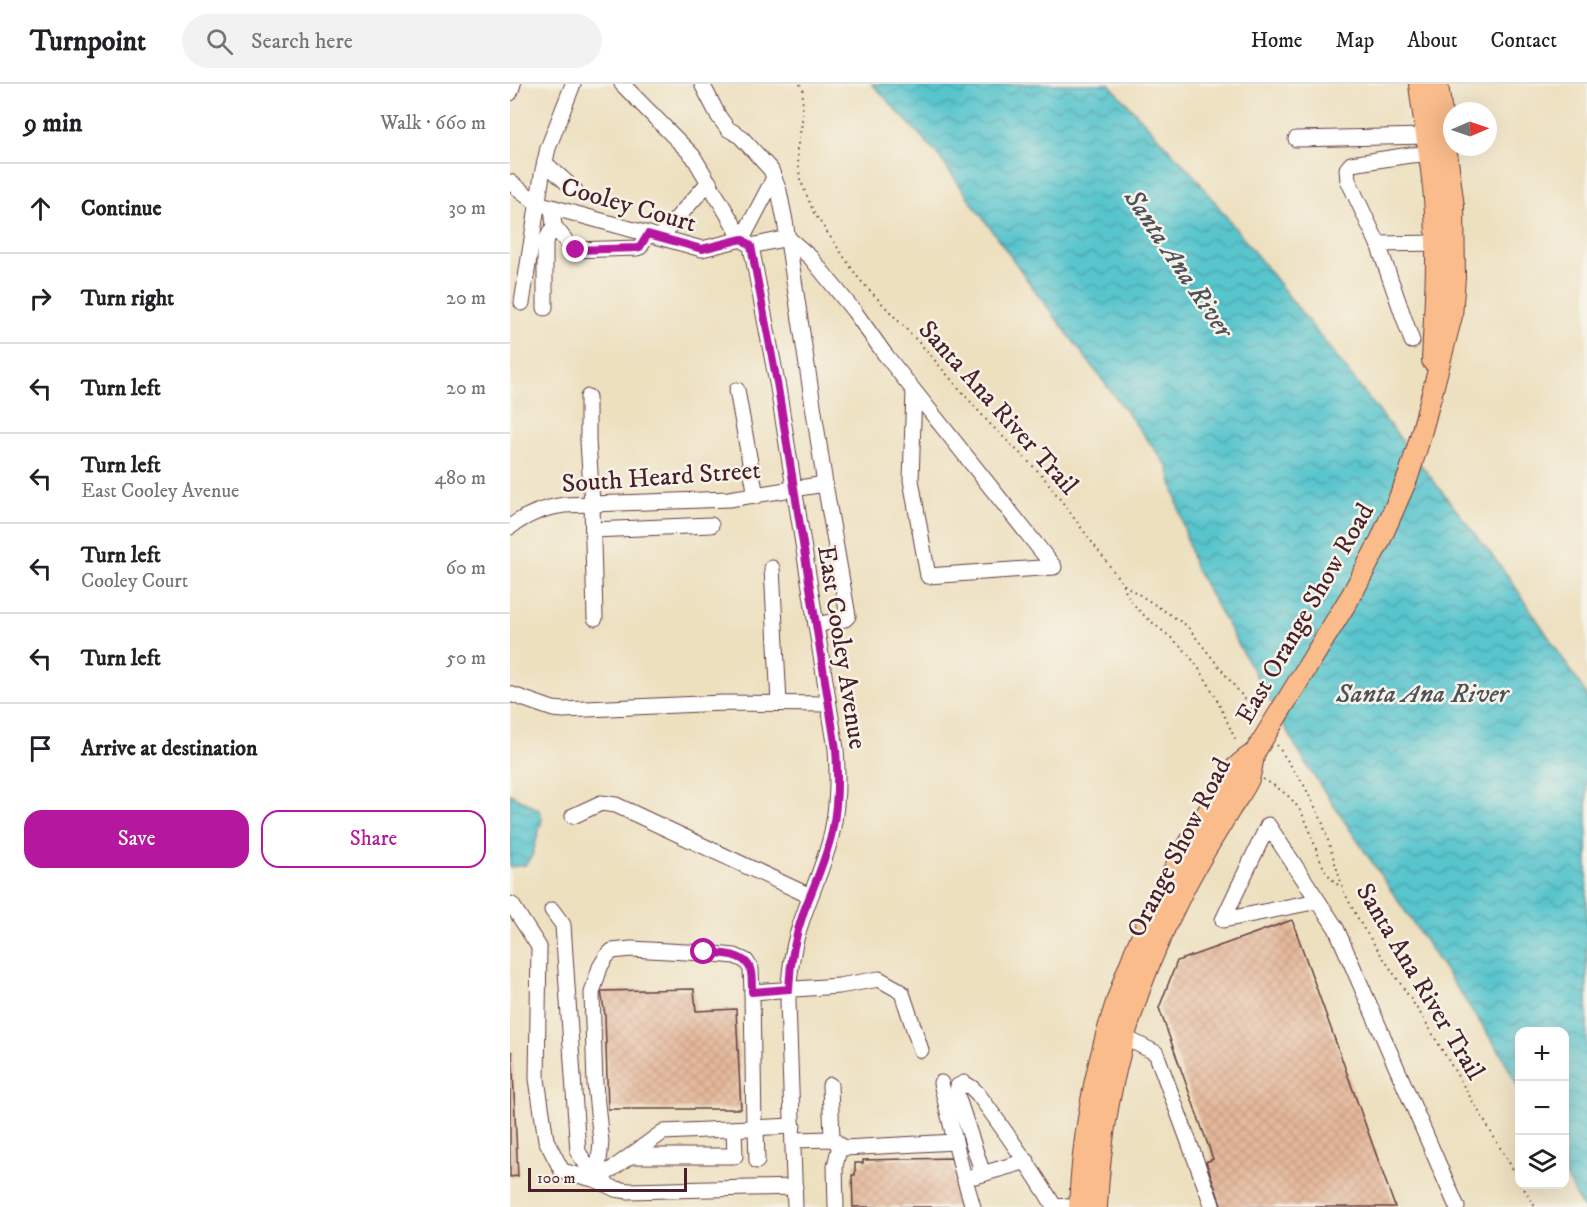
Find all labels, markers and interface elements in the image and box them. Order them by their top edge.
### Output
search box [182,14,602,68]
text: Turnpoint [30,24,146,59]
icon: search [203,25,236,58]
text: Search here [251,28,353,55]
text: Home [1251,28,1303,54]
text: Map [1336,28,1374,54]
text: About [1407,28,1458,54]
text: Contact [1491,28,1557,54]
north arrow [1443,102,1497,156]
text: 9 min [24,107,82,140]
text: Walk · 660 m [380,111,486,136]
street label: Cooley Court [557,170,700,241]
water label: Santa Ana River [1115,182,1242,346]
icon: ahead [24,192,57,225]
text: Continue [81,195,162,222]
text: 30 m [448,196,486,221]
route end [562,236,588,262]
icon: right [24,282,57,315]
text: Turn right [81,285,174,312]
text: 20 m [446,286,486,311]
street label: Santa Ana River Trail [911,314,1085,502]
icon: left [24,372,57,405]
text: Turn left [81,375,161,402]
text: 20 m [446,376,486,401]
text: Turn left [81,452,161,479]
street label: South Heard Street [561,454,762,501]
icon: left [24,462,57,495]
text: 480 m [434,466,486,491]
text: East Cooley Avenue [81,479,239,504]
street label: East Orange Show Road [1229,497,1382,730]
text: Turn left [81,542,161,569]
street label: East Cooley Avenue [809,543,874,751]
icon: left [24,552,57,585]
text: 60 m [446,556,486,581]
text: Cooley Court [81,569,188,594]
icon: left [24,642,57,675]
text: Turn left [81,645,161,672]
text: 50 m [446,646,486,671]
water label: Santa Ana River [1335,677,1510,711]
icon: arrive [24,732,57,765]
text: Arrive at destination [81,735,258,762]
street label: Orange Show Road [1120,752,1239,943]
button: Save [24,810,249,868]
button: Share [261,810,486,868]
street label: Santa Ana River Trail [1348,877,1492,1086]
route start [690,938,716,964]
map controls [1515,1027,1569,1189]
button: + [1515,1027,1569,1081]
button: − [1515,1081,1569,1135]
button: layers [1515,1135,1569,1189]
scale bar [528,1165,687,1192]
text: 100 m [537,1168,576,1188]

